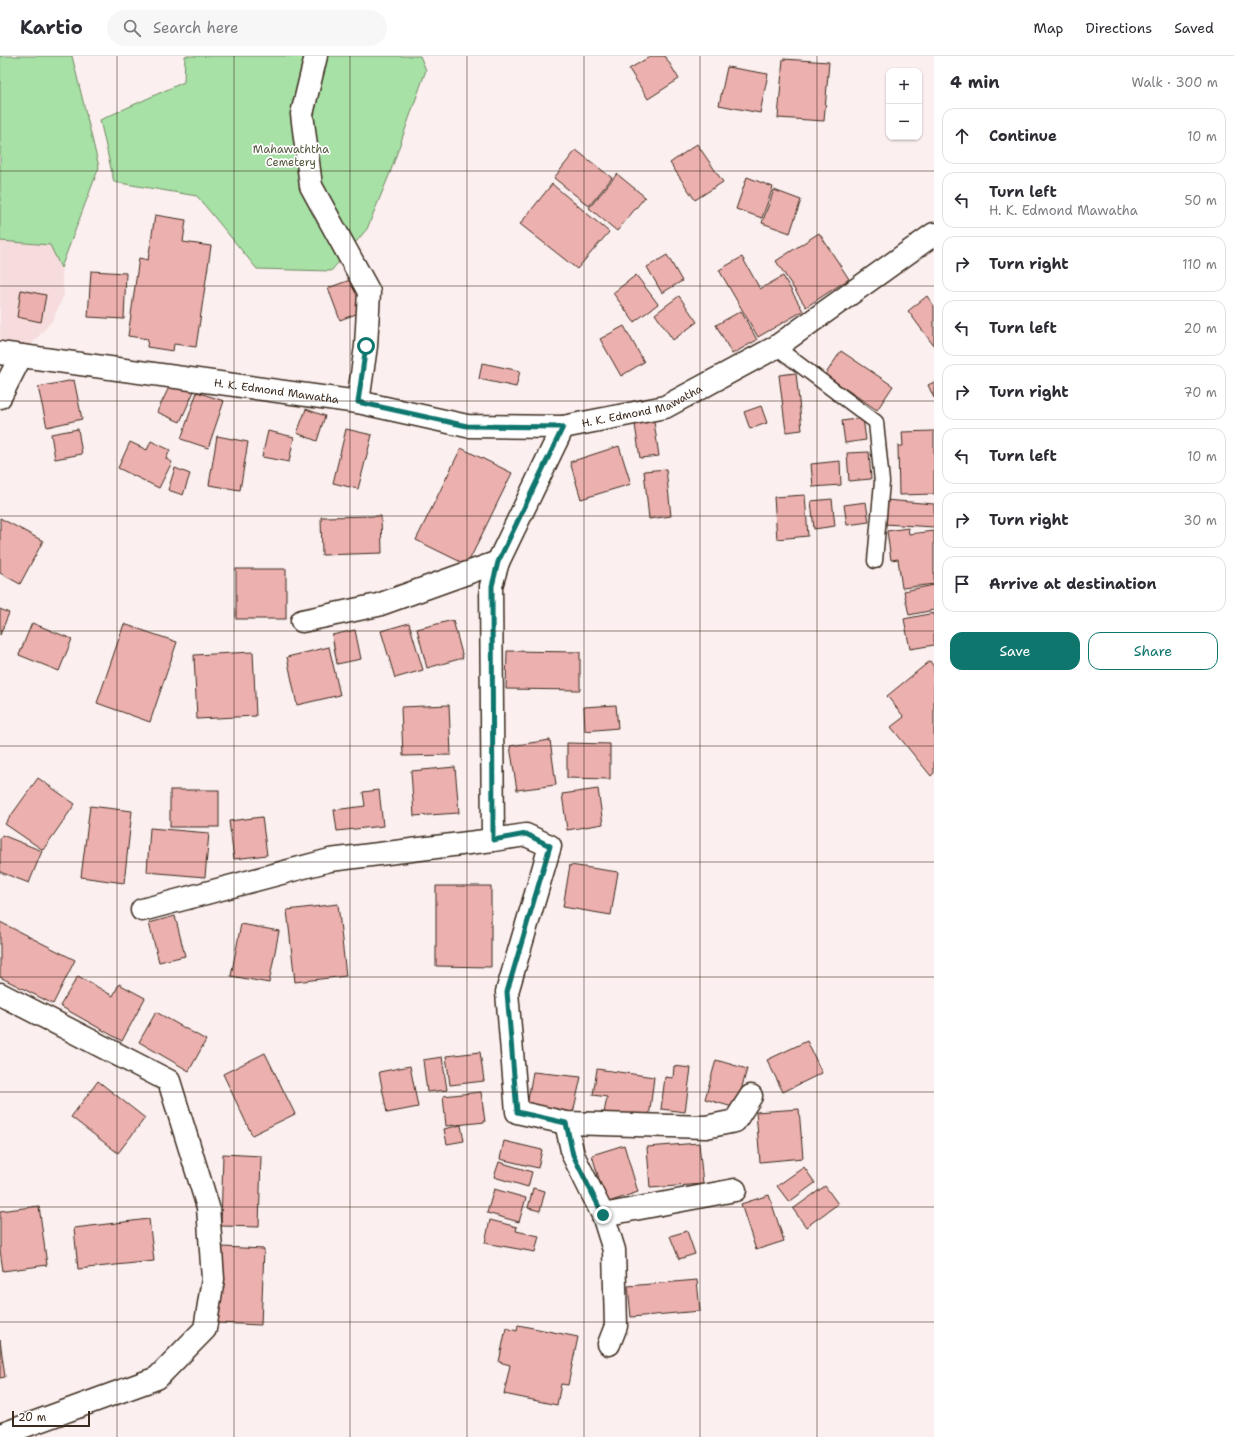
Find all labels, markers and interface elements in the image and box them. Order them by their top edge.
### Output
search box [107,10,387,46]
text: Kartio [20,15,83,40]
icon: search [121,17,143,39]
text: Search here [153,18,239,38]
text: Map [1034,19,1064,37]
text: Directions [1086,19,1152,37]
text: Saved [1174,19,1214,37]
map controls [886,68,922,140]
button: + [886,68,922,104]
text: 4 min [950,71,1000,93]
text: Walk · 300 m [1131,74,1218,91]
button: − [886,104,922,140]
icon: ahead [951,125,973,147]
text: Continue [989,126,1057,146]
text: 10 m [1187,128,1217,145]
park label: Mahawaththa Cemetery [253,142,329,170]
text: Turn left [989,182,1057,202]
icon: left [951,189,973,211]
text: 50 m [1184,192,1217,209]
text: H. K. Edmond Mawatha [989,202,1138,219]
icon: right [951,253,973,275]
text: Turn right [989,254,1069,274]
text: 110 m [1182,256,1217,273]
icon: left [951,317,973,339]
text: Turn left [989,318,1057,338]
text: 20 m [1184,320,1217,337]
route start [357,337,375,355]
street label: H. K. Edmond Mawatha [213,375,340,407]
street label: H. K. Edmond Mawatha [580,381,705,431]
icon: right [951,381,973,403]
text: Turn right [989,382,1069,402]
text: 70 m [1183,384,1217,401]
icon: left [951,445,973,467]
text: Turn left [989,446,1057,466]
text: 10 m [1187,448,1217,465]
icon: right [951,509,973,531]
text: Turn right [989,510,1069,530]
text: 30 m [1183,512,1217,529]
icon: arrive [951,573,973,595]
text: Arrive at destination [989,574,1157,594]
button: Save [950,632,1080,670]
button: Share [1088,632,1218,670]
route end [594,1206,612,1224]
scale bar [12,1409,90,1428]
text: 20 m [18,1410,46,1425]

